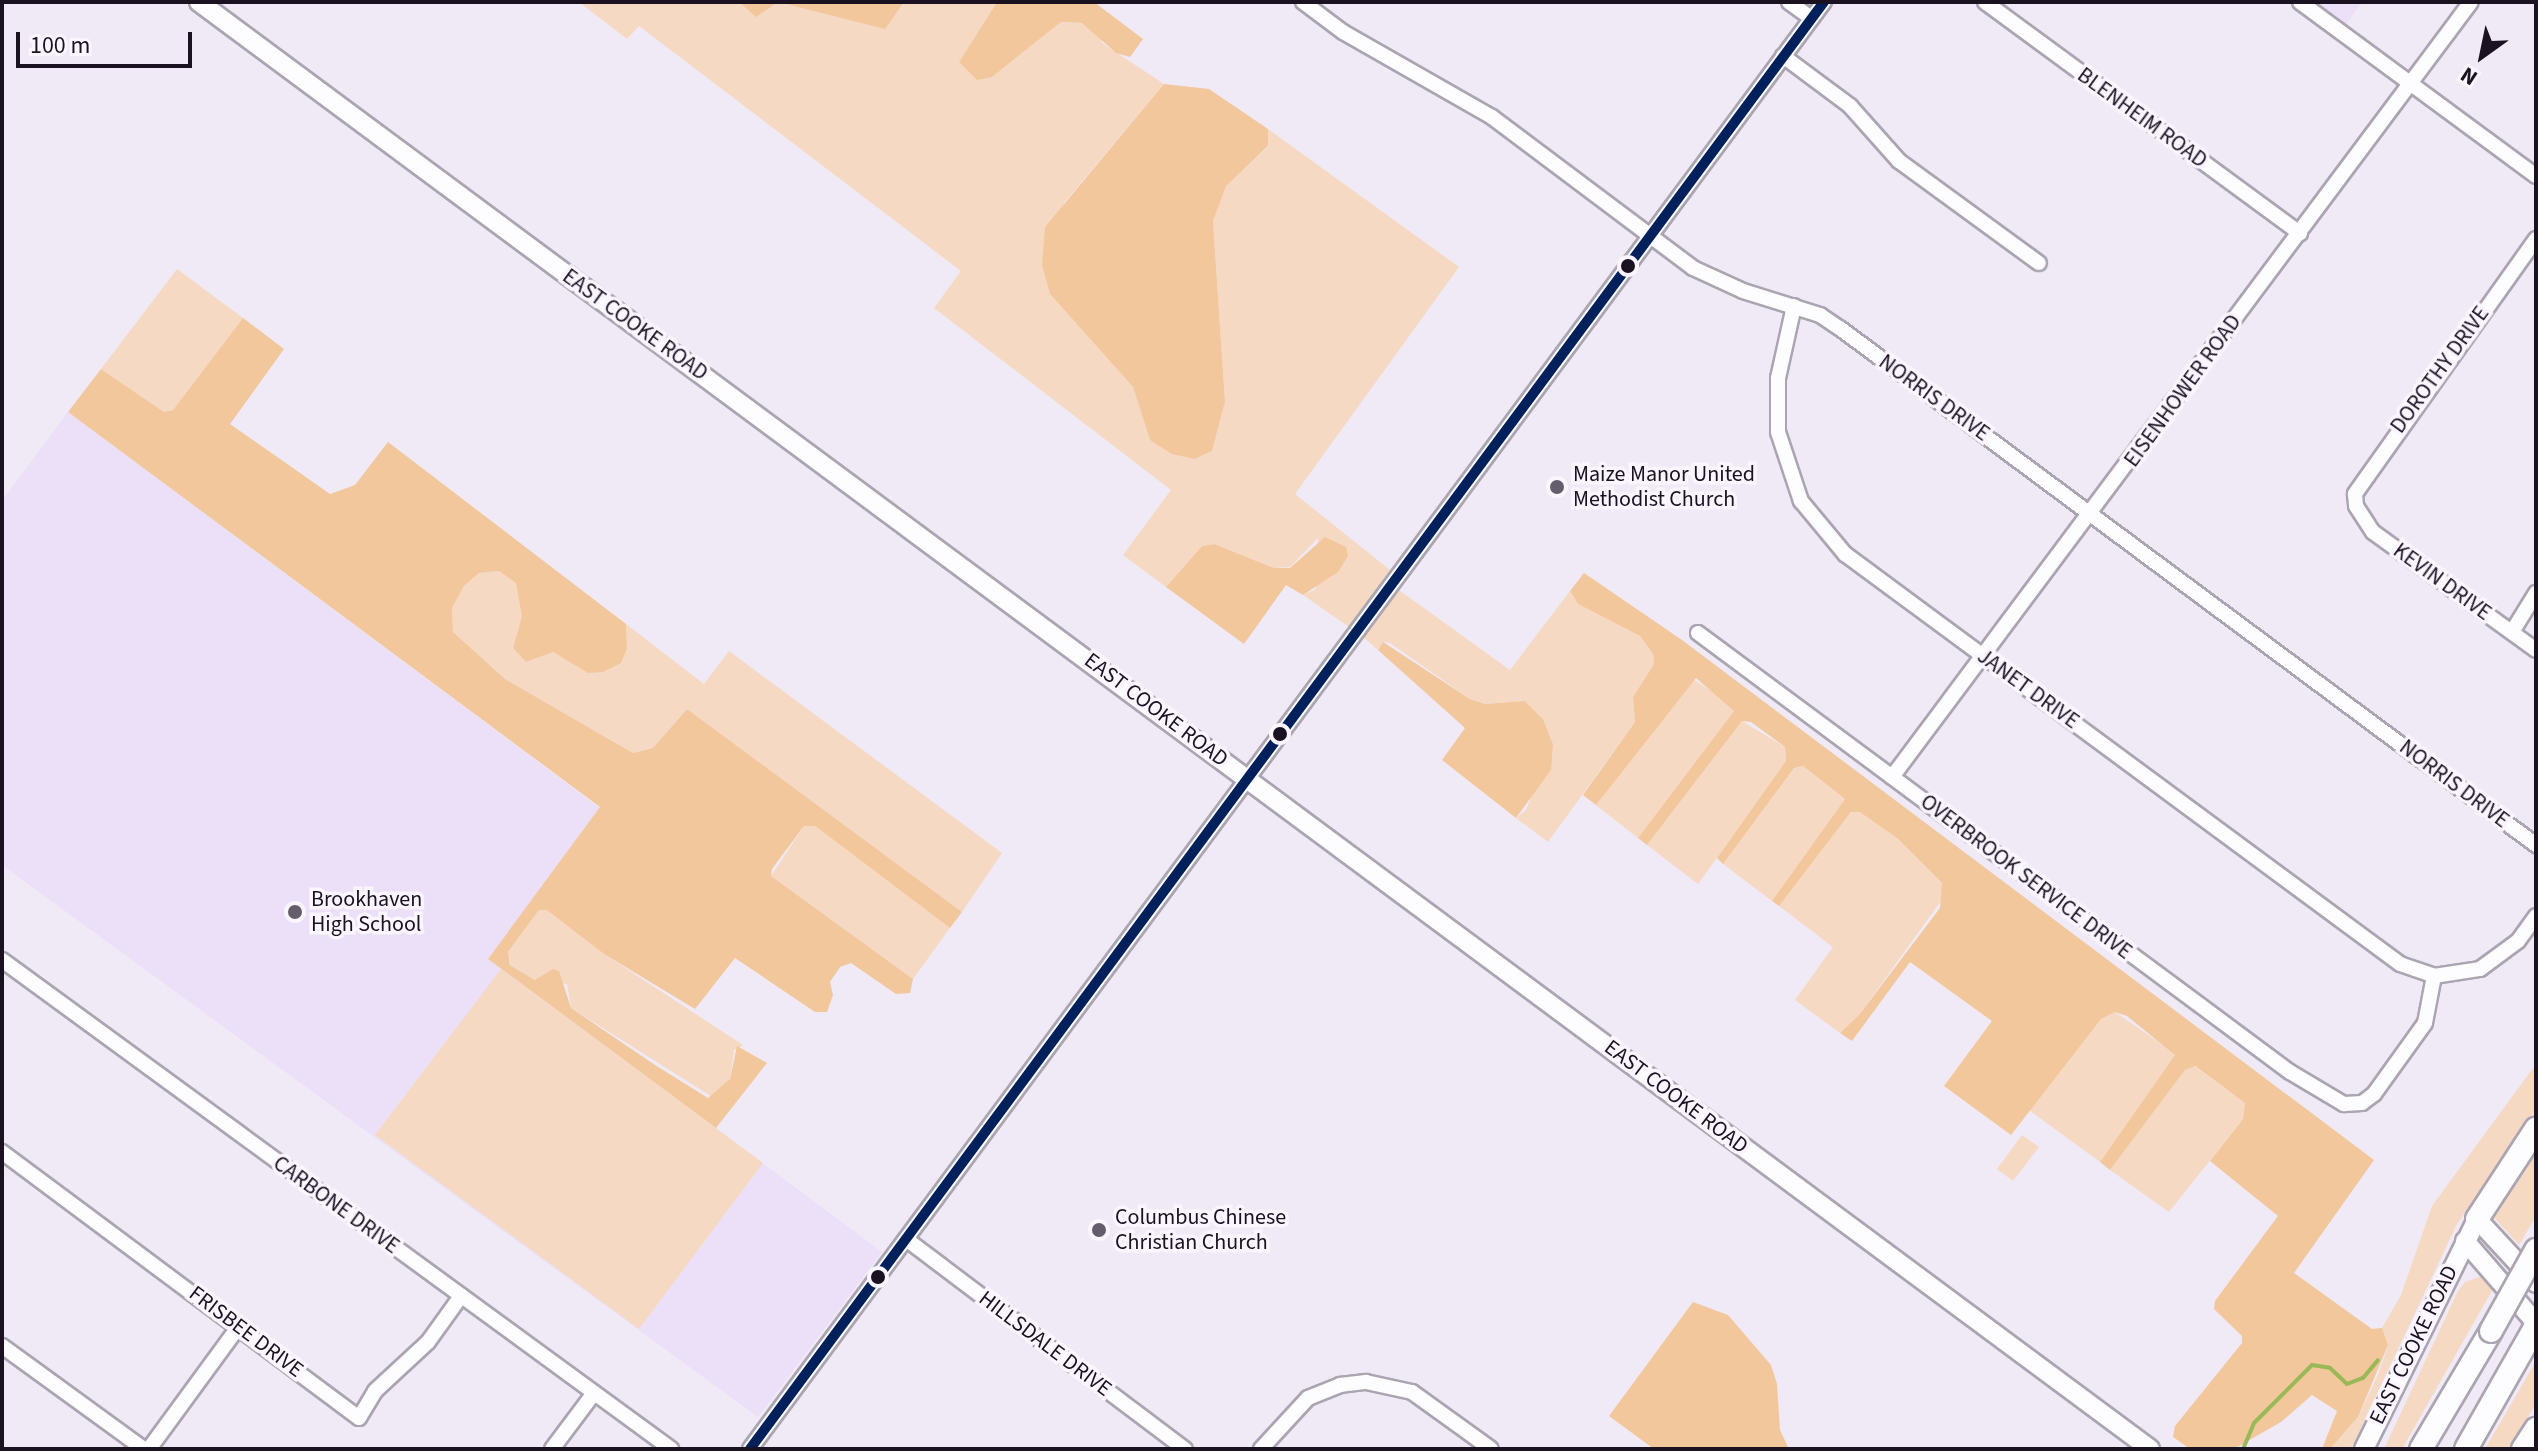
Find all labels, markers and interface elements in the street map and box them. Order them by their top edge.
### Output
scale bar [20,16,196,66]
north arrow [2442,16,2522,96]
text: 100 m [30,28,90,63]
text: N [2454,59,2484,94]
street label: BLENHEIM ROAD [2072,62,2212,174]
unlabelled marker [1620,258,1636,274]
street label: EAST COOKE ROAD [557,263,713,387]
street label: DOROTHY DRIVE [2385,301,2495,439]
street label: EISENHOWER ROAD [2119,310,2247,472]
street label: NORRIS DRIVE [1873,349,1995,447]
place label: Maize Manor United Methodist Church [1573,461,1755,512]
marker: Maize Manor United Methodist Church [1548,478,1566,496]
street label: KEVIN DRIVE [2388,538,2496,626]
street label: JANET DRIVE [1972,643,2084,735]
street label: EAST COOKE ROAD [1079,647,1233,773]
unlabelled marker [1272,726,1288,742]
street label: NORRIS DRIVE [2394,734,2514,834]
street label: OVERBROOK SERVICE DRIVE [1915,789,2137,965]
place label: Brookhaven High School [311,886,422,938]
marker: Brookhaven High School [286,903,304,921]
street label: EAST COOKE ROAD [1599,1034,1753,1160]
street label: CARBONE DRIVE [268,1150,404,1260]
place label: Columbus Chinese Christian Church [1115,1204,1286,1256]
marker: Columbus Chinese Christian Church [1090,1221,1108,1239]
street label: EAST COOKE ROAD [2364,1261,2464,1429]
unlabelled marker [870,1269,886,1285]
street label: FRISBEE DRIVE [184,1280,308,1384]
street label: HILLSDALE DRIVE [973,1285,1117,1403]

